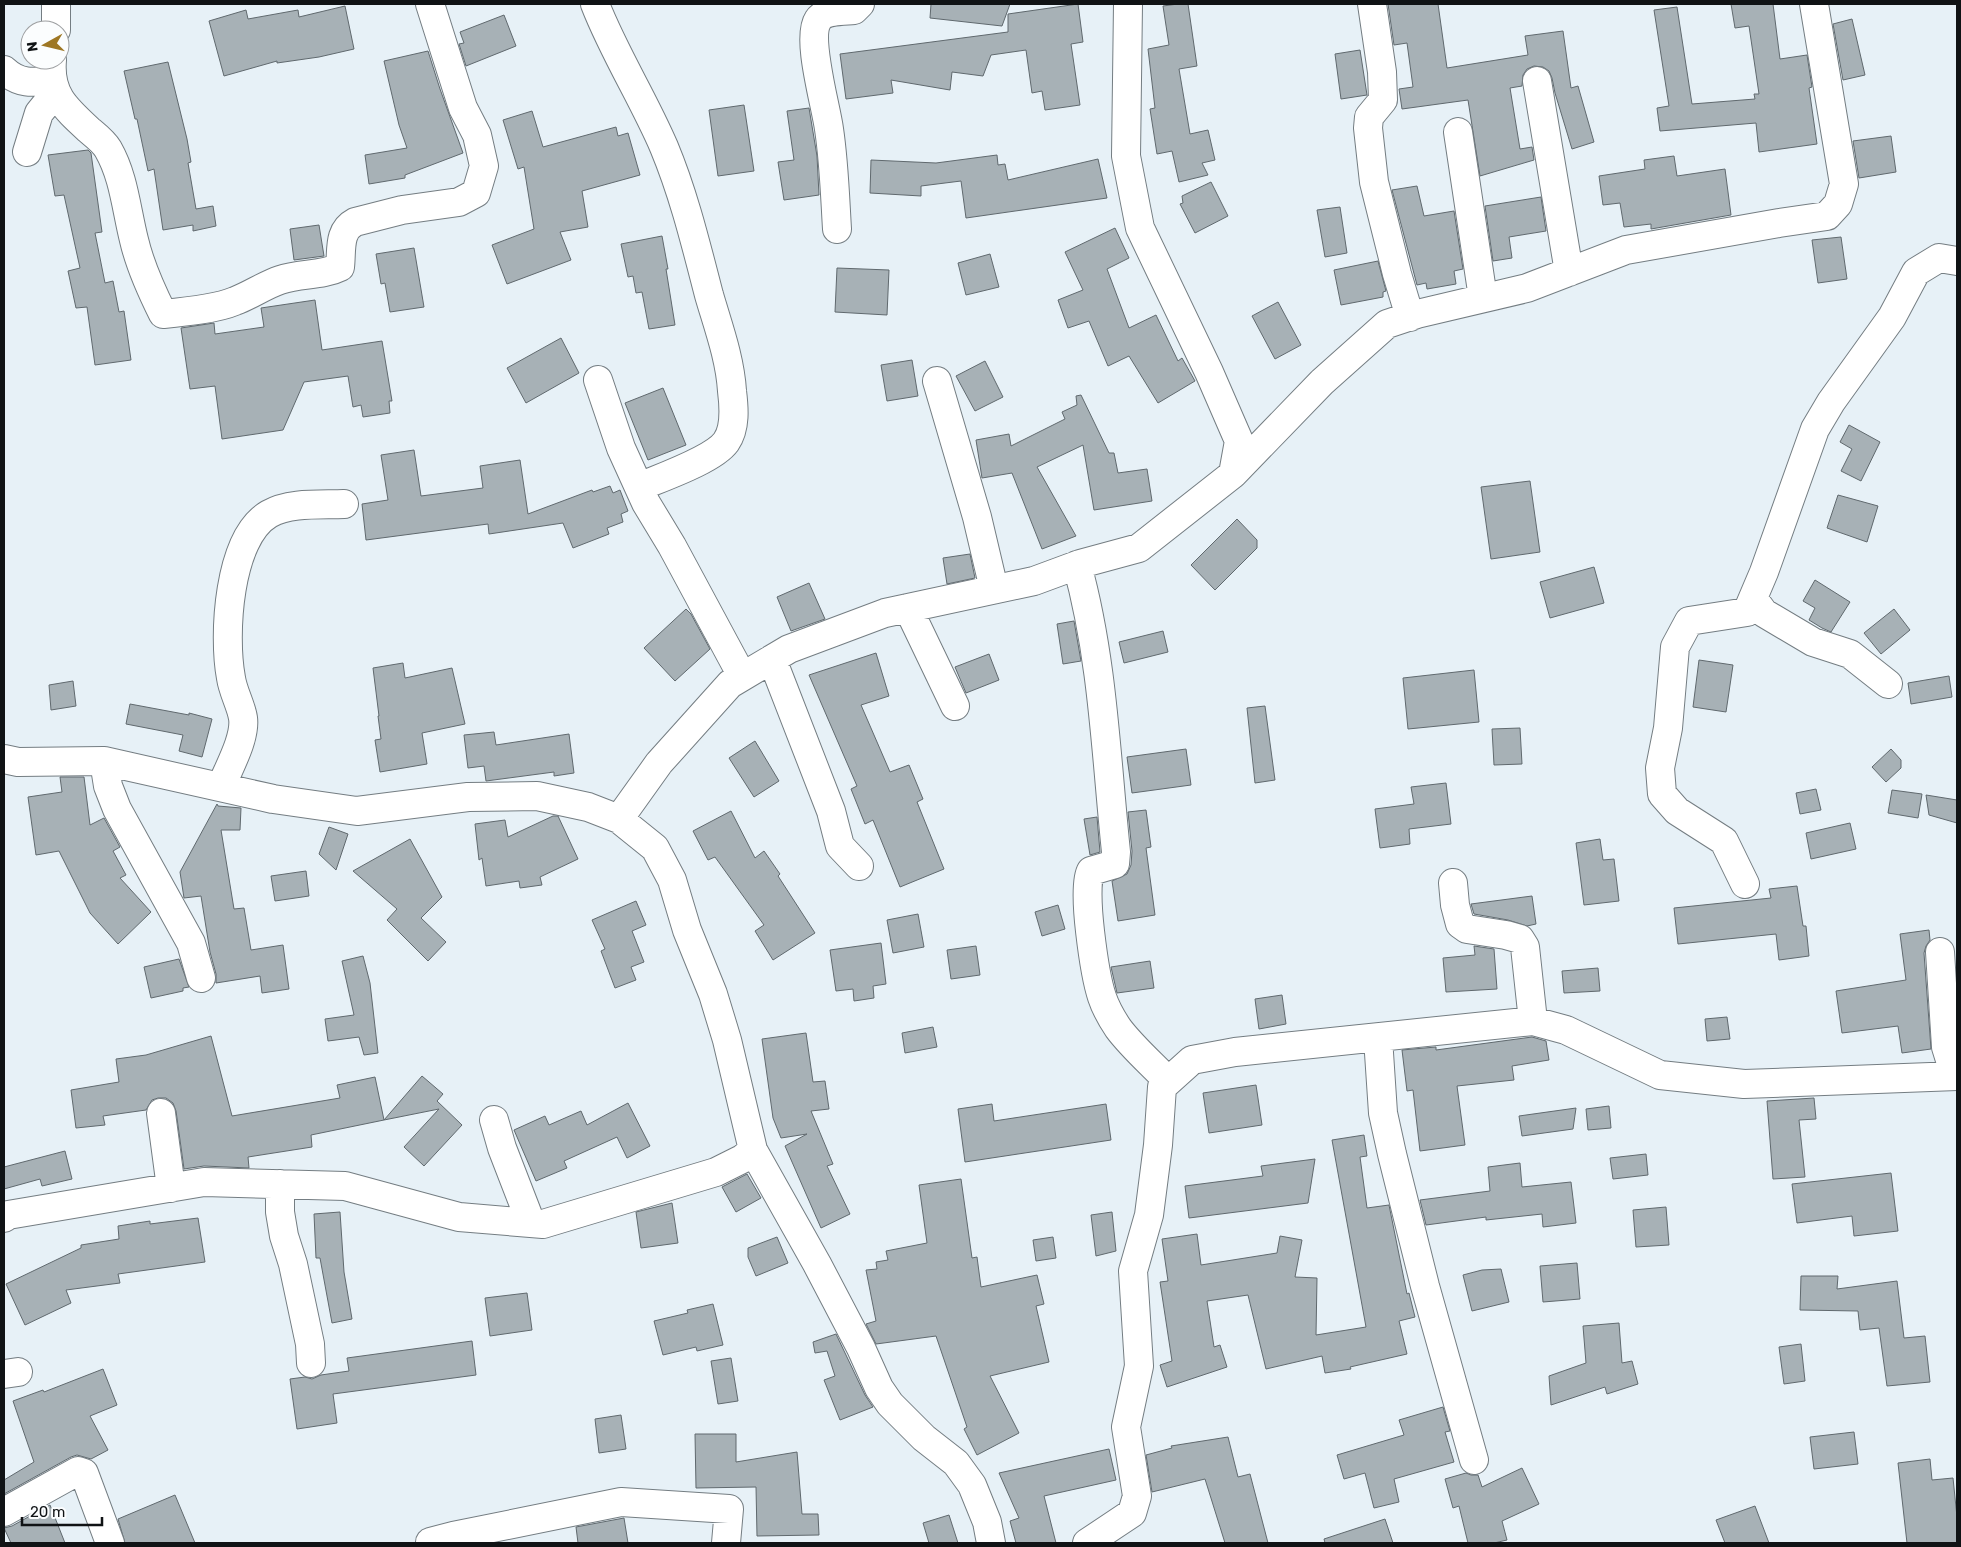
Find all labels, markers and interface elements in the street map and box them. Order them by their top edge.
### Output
north arrow [20,20,70,70]
text: N [24,41,42,53]
scale bar [22,1494,102,1526]
text: 20 m [30,1503,65,1521]

